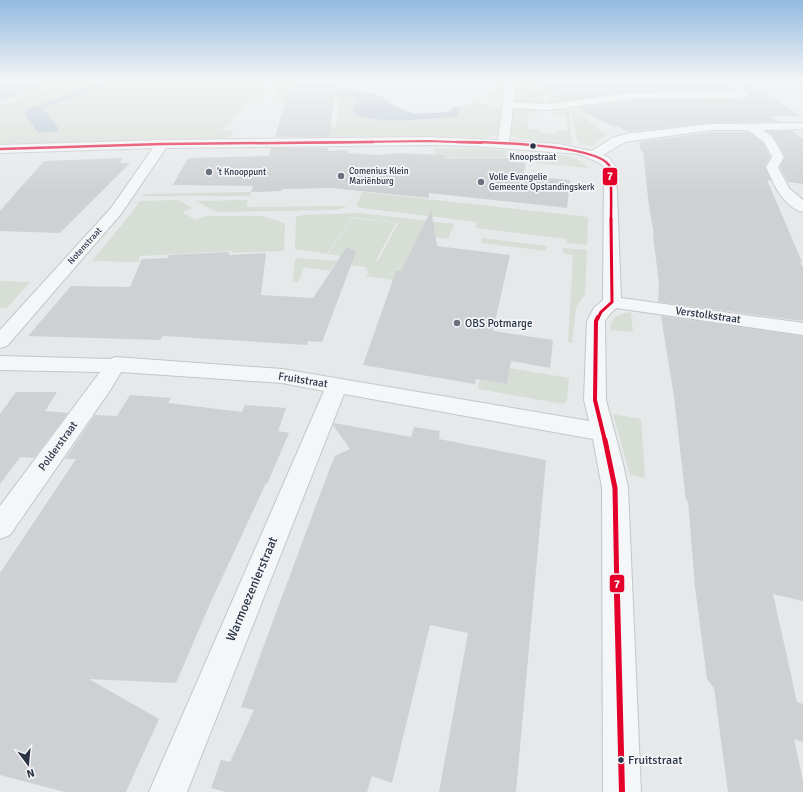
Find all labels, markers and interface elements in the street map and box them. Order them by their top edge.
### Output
marker: Knoopstraat [528,141,538,151]
place label: Knoopstraat [510,152,556,163]
place label: Comenius Klein Mariënburg [349,166,409,187]
marker: 't Knooppunt [204,167,214,177]
place label: 't Knooppunt [217,167,266,178]
line badge: 7 [602,167,618,186]
text: 7 [607,170,613,183]
marker: Comenius Klein Mariënburg [336,171,346,181]
place label: Volle Evangelie Gemeente Opstandingskerk [489,172,595,193]
marker: Volle Evangelie Gemeente Opstandingskerk [476,177,486,187]
street label: Notenstraat [66,225,104,267]
street label: Verstolkstraat [674,304,742,326]
place label: OBS Potmarge [465,317,532,330]
marker: OBS Potmarge [452,318,462,328]
street label: Fruitstraat [277,370,329,390]
street label: Polderstraat [36,419,80,473]
street label: Warmoezenierstraat [223,534,281,644]
line badge: 7 [609,574,625,593]
text: 7 [614,578,620,591]
north arrow [8,744,48,784]
place label: Fruitstraat [628,753,682,768]
marker: Fruitstraat [616,755,626,765]
text: N [25,766,36,780]

